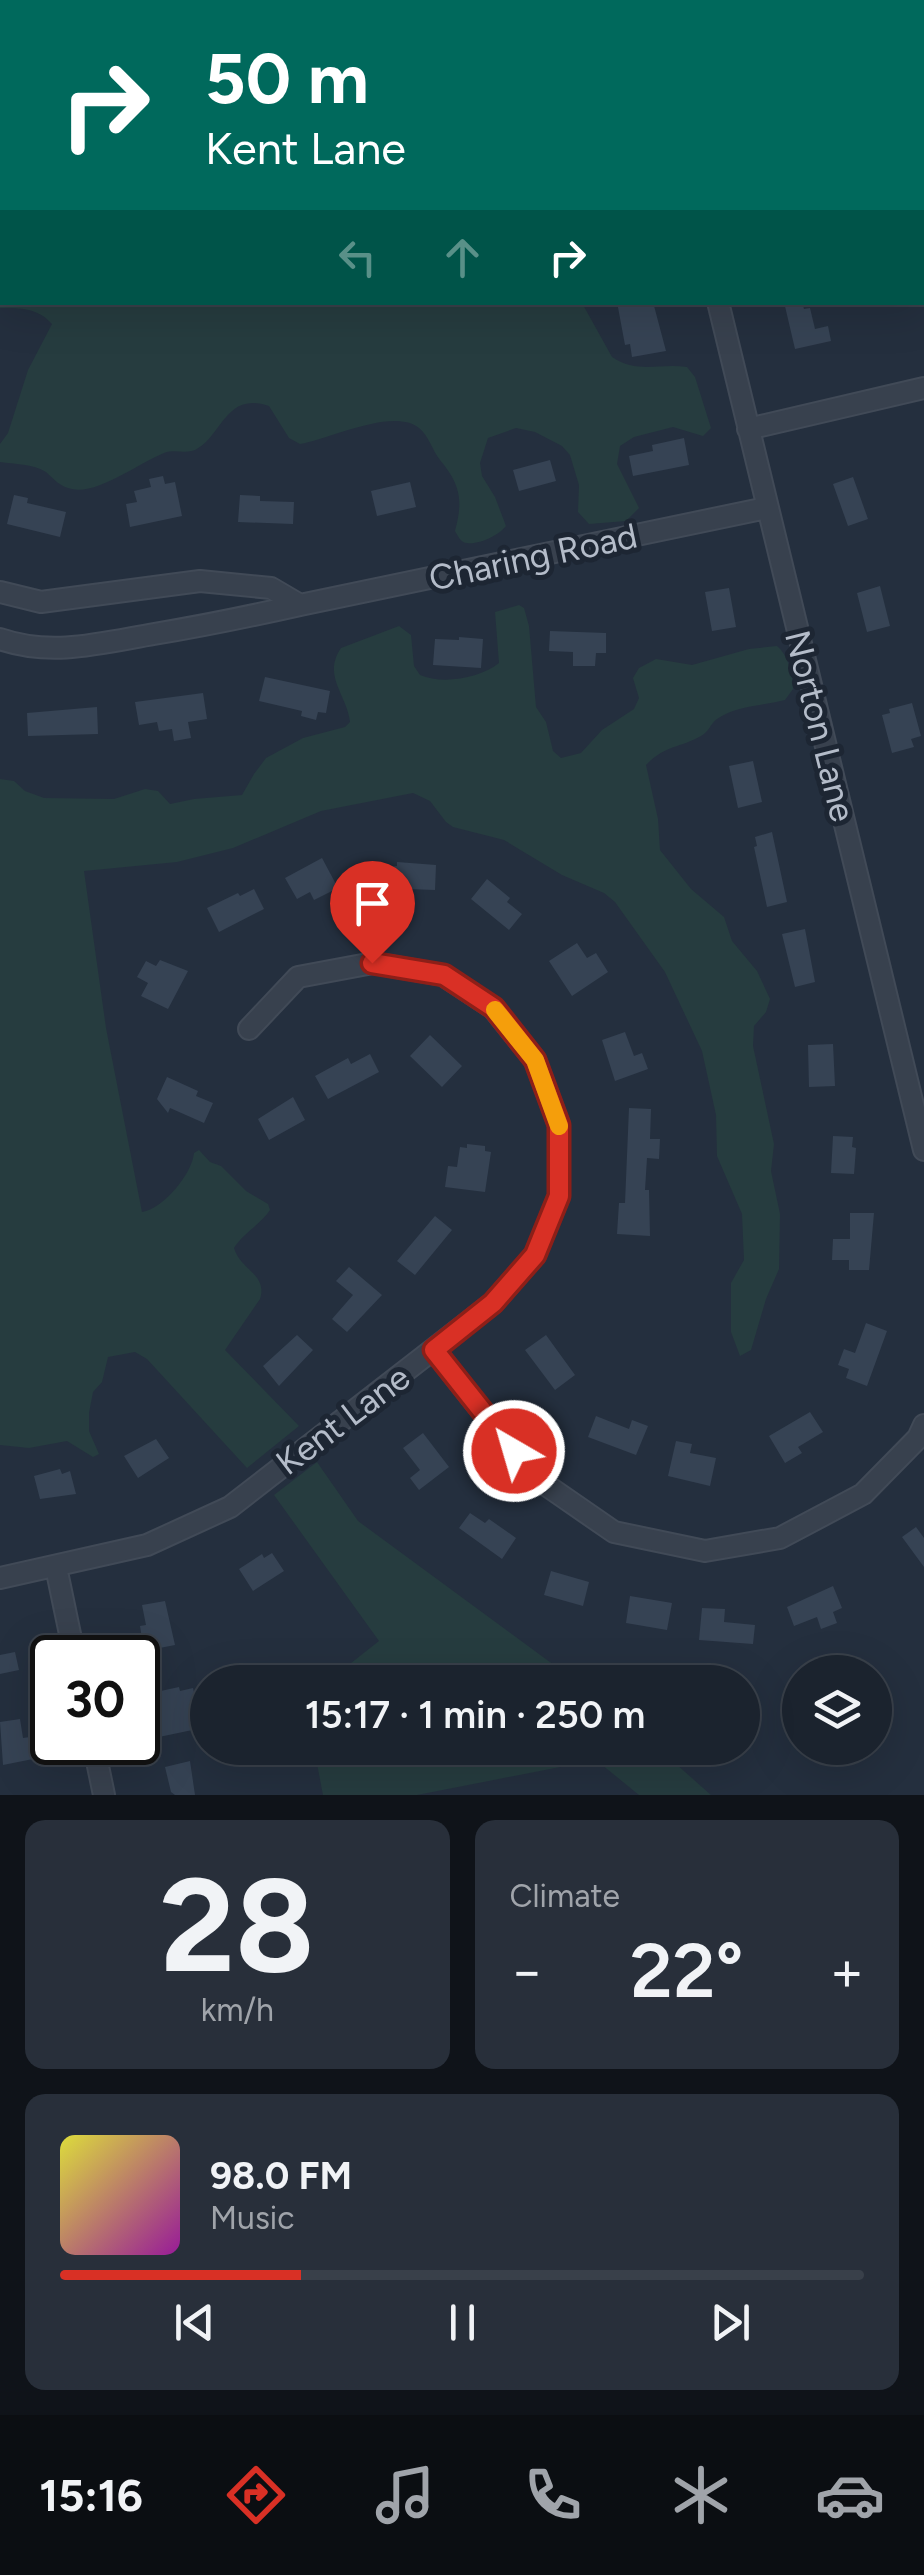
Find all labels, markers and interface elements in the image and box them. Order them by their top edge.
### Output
text: 50 m [205,36,369,121]
icon: right [40,40,170,170]
text: Kent Lane [205,121,406,175]
icon: left [330,230,385,285]
icon: ahead [435,230,490,285]
icon: right [540,230,595,285]
street label: Charing Road [425,514,641,600]
street label: Norton Lane [776,626,864,826]
pin [330,861,415,964]
icon: arrive [345,876,400,931]
street label: Kent Lane [268,1356,418,1484]
position arrow [462,1399,566,1503]
speed limit sign: 30 [30,1635,160,1765]
map controls [782,1655,892,1765]
button: layers [782,1655,892,1765]
text: 15:17 · 1 min · 250 m [305,1692,645,1738]
text: 28 [160,1848,315,2004]
text: Climate [510,1877,620,1915]
text: 22° [630,1926,744,2016]
text: − [510,1938,544,2004]
text: + [830,1938,864,2004]
text: km/h [201,1991,274,2029]
text: 98.0 FM [210,2153,352,2199]
text: Music [210,2199,295,2237]
icon: previous [167,2295,222,2350]
icon: pause [435,2295,490,2350]
icon: next [703,2295,758,2350]
icon: directions [221,2460,291,2530]
icon: music [370,2460,440,2530]
icon: phone [518,2460,588,2530]
icon: climate [666,2460,736,2530]
icon: car [815,2460,885,2530]
text: 15:16 [39,2468,143,2522]

